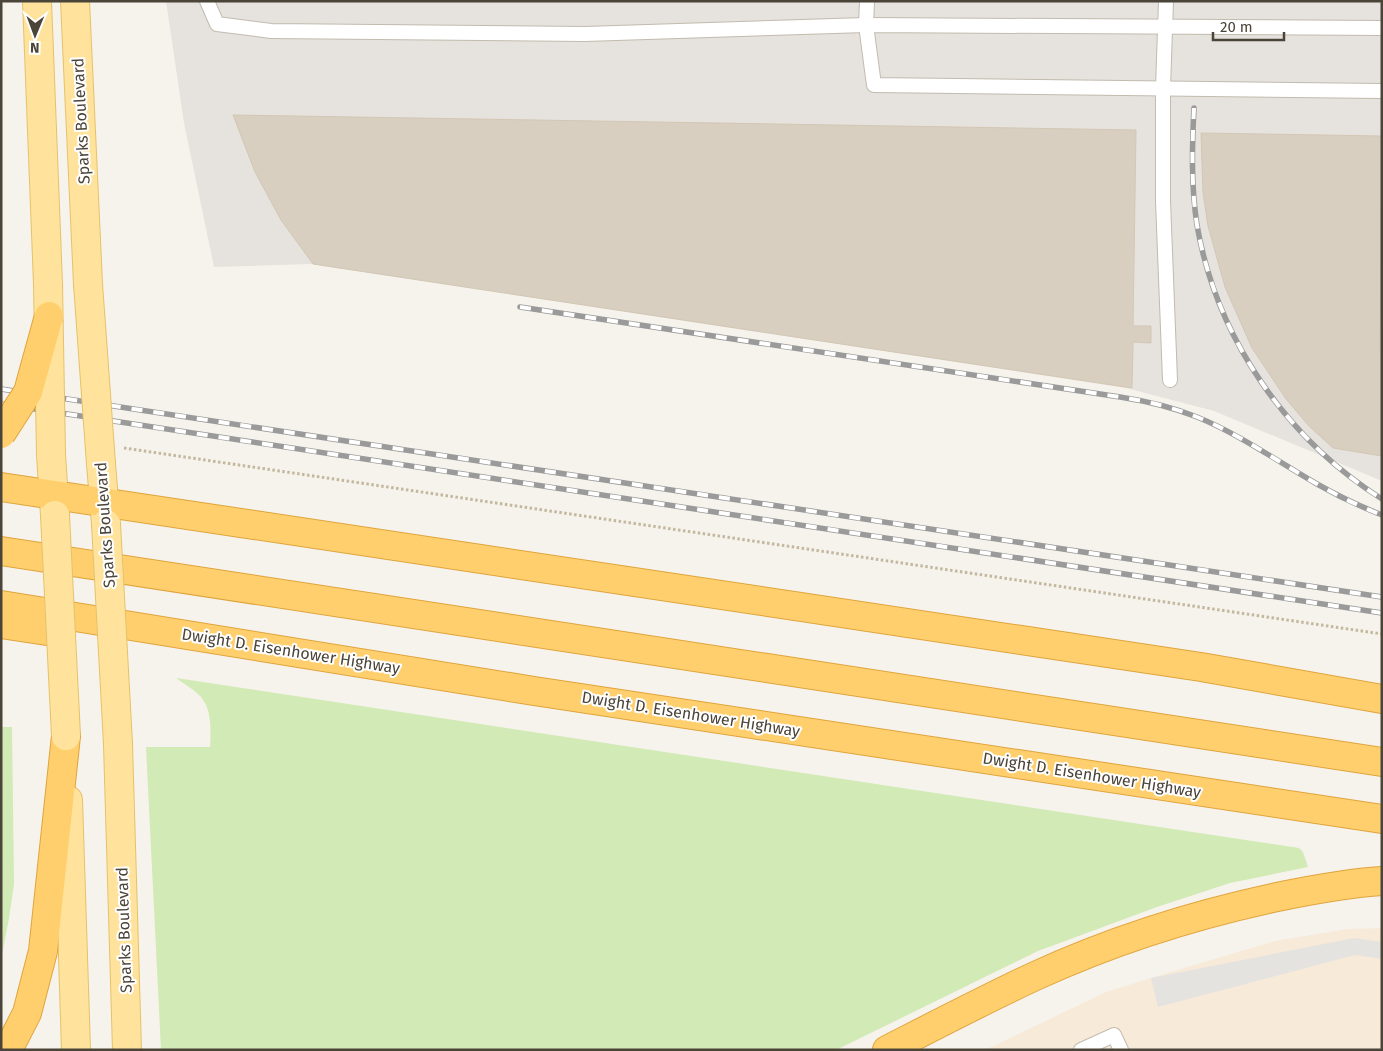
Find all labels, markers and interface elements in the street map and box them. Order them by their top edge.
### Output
north arrow [10,10,60,60]
scale bar [1213,10,1284,42]
text: 20 m [1220,18,1253,36]
text: N [30,39,40,56]
street label: Sparks Boulevard [68,58,94,184]
street label: Sparks Boulevard [91,461,119,589]
street label: Dwight D. Eisenhower Highway [180,624,402,678]
street label: Dwight D. Eisenhower Highway [580,687,802,741]
street label: Dwight D. Eisenhower Highway [981,748,1203,802]
street label: Sparks Boulevard [112,867,136,993]

